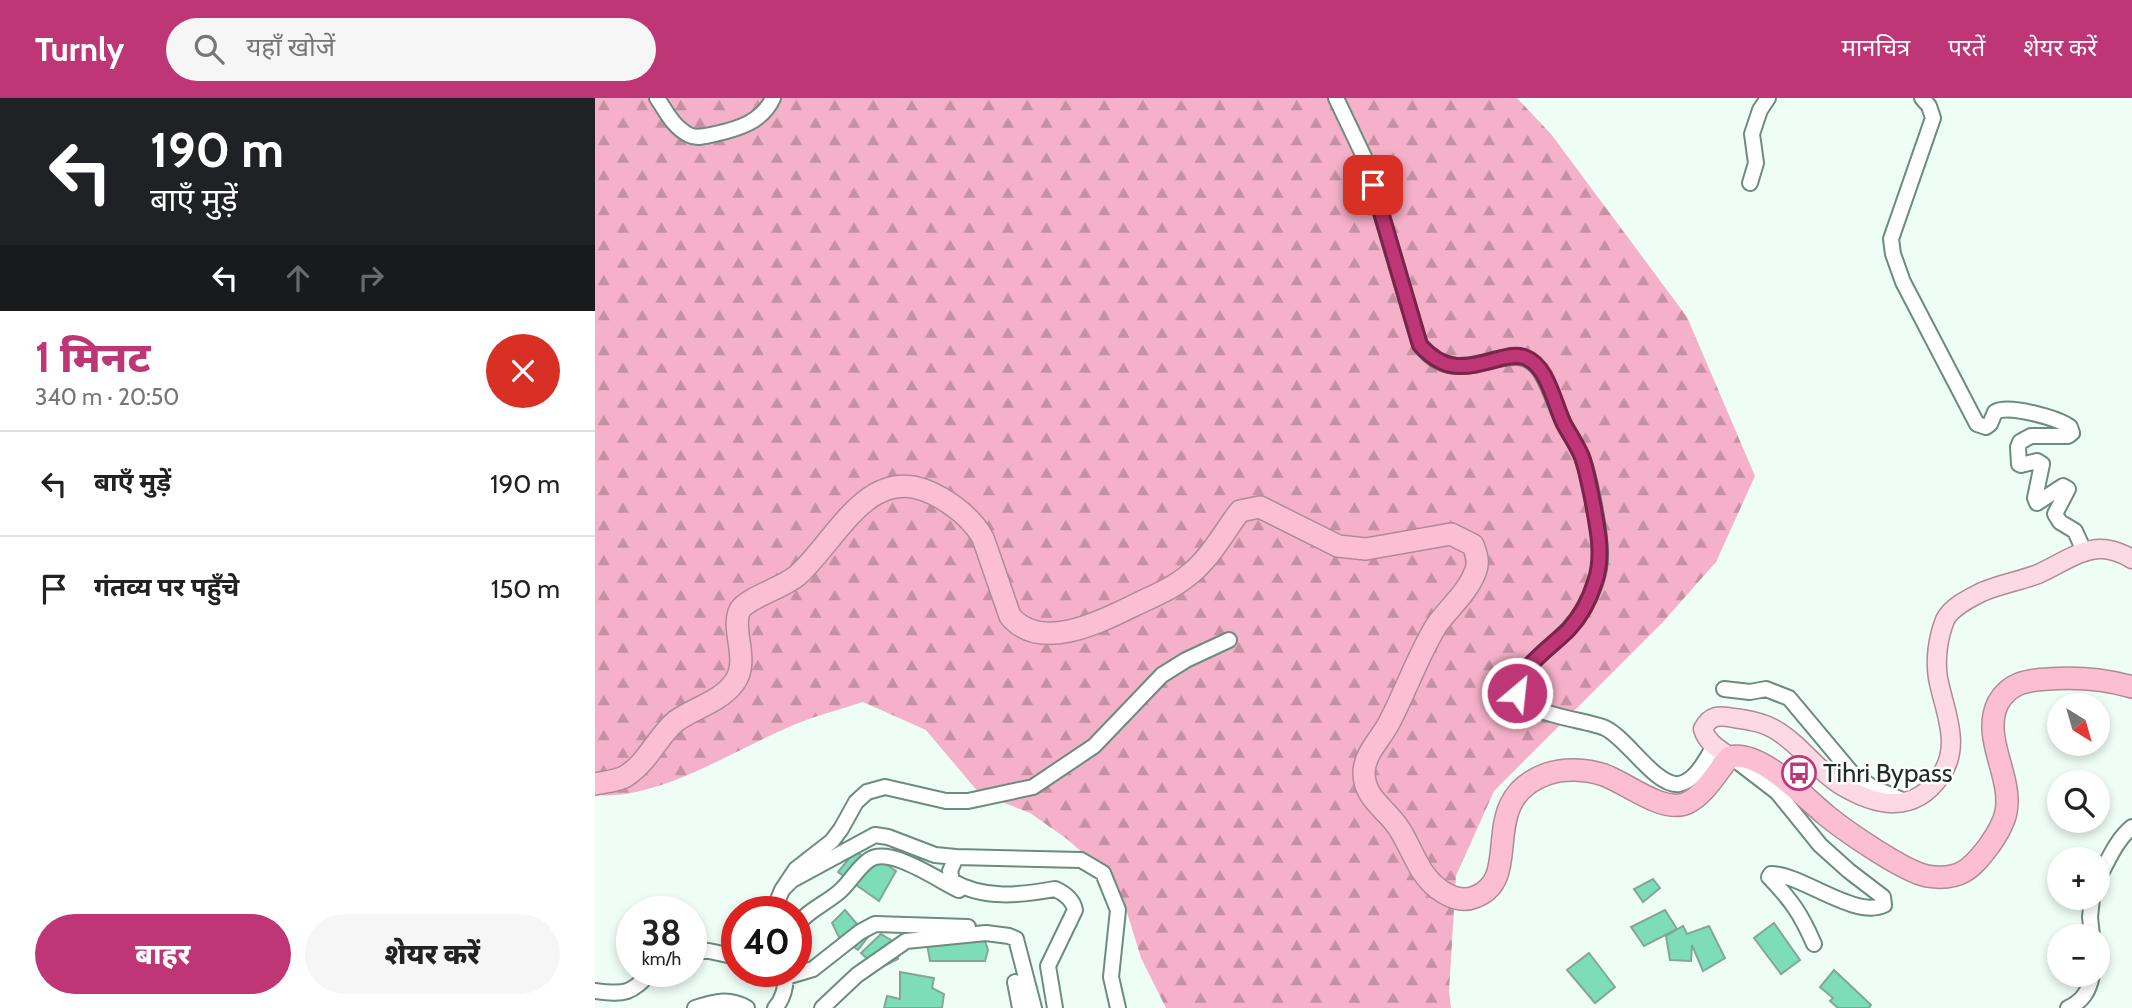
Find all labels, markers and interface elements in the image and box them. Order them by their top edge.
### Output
search box [166,18,656,81]
text: Turnly [35,29,124,69]
icon: search [190,30,228,68]
text: यहाँ खोजें [246,31,335,63]
text: मानचित्र [1842,33,1910,62]
text: परतें [1948,33,1985,62]
text: शेयर करें [2023,33,2097,62]
text: 190 m [150,120,284,179]
icon: left [35,126,126,217]
pin [1343,155,1403,215]
icon: arrive [1354,166,1392,204]
text: बाएँ मुड़ें [150,180,238,219]
icon: left [206,259,244,297]
icon: ahead [279,259,317,297]
icon: right [352,259,390,297]
text: 1 मिनट [35,331,150,383]
button: close [486,334,560,408]
text: 340 m · 20:50 [35,383,179,411]
icon: left [35,465,73,503]
text: बाएँ मुड़ें [94,466,171,498]
text: 190 m [490,468,560,500]
icon: arrive [35,570,73,608]
text: गंतव्य पर पहुँचे [94,571,239,603]
text: 150 m [491,573,560,605]
position arrow [1480,656,1554,730]
north arrow [2047,693,2111,756]
map controls [2047,693,2110,987]
bus stop icon: Tihri Bypass [1780,754,1818,792]
place label: Tihri Bypass [1823,757,1953,789]
button: search [2047,770,2110,833]
button: + [2047,847,2110,910]
speed limit sign: 40 [721,896,812,987]
text: 38 [641,911,682,954]
button: बाहर [35,914,291,994]
button: शेयर करें [305,914,560,994]
button: − [2047,924,2110,987]
text: km/h [642,948,681,970]

